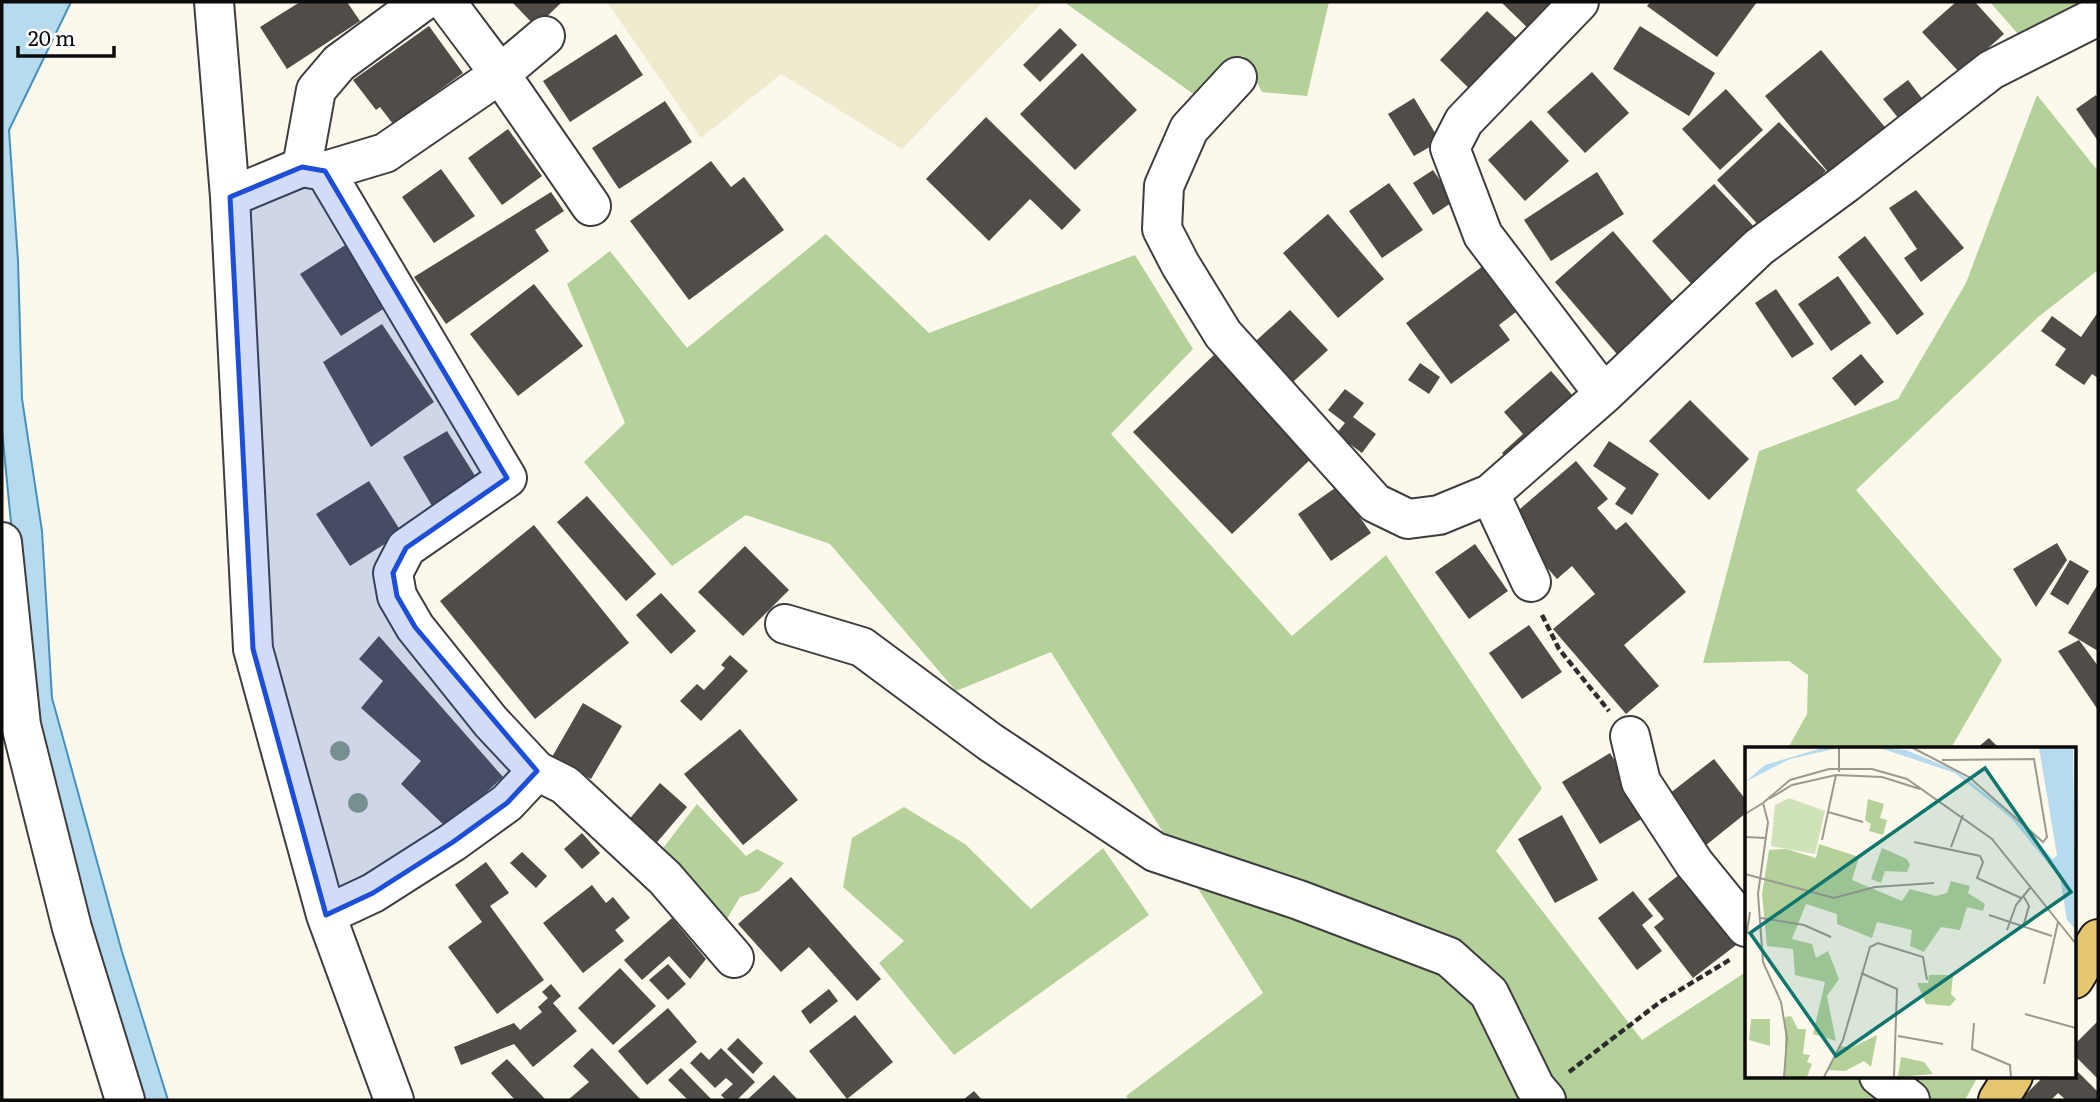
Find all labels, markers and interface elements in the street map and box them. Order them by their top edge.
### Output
scale bar [18,14,114,58]
text: 20 m [28,21,75,52]
inset map [1745,747,2076,1078]

